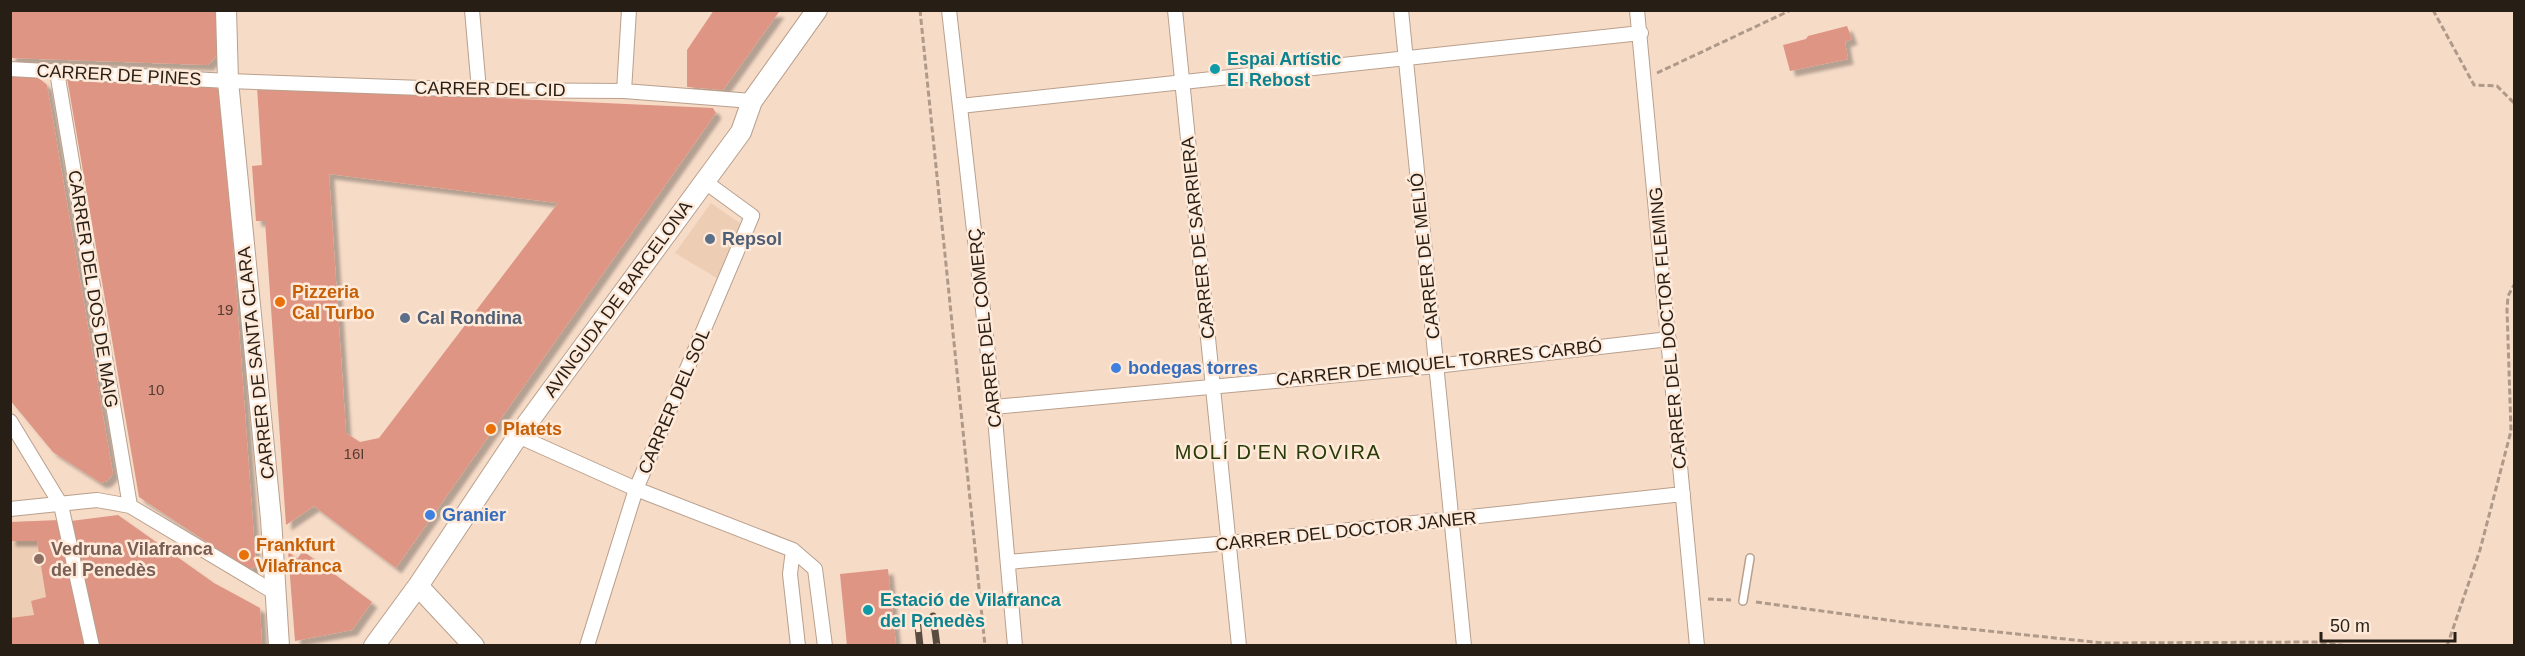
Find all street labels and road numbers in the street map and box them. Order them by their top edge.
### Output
street label: CARRER DE PINES [36,61,202,89]
street label: CARRER DEL CID [414,78,566,100]
street label: CARRER DE SARRIERA [1177,136,1219,340]
street label: CARRER DEL DOS DE MAIG [64,169,122,409]
street label: CARRER DE MELIÓ [1405,172,1444,340]
street label: CARRER DEL DOCTOR FLEMING [1646,186,1690,470]
street label: AVINGUDA DE BARCELONA [540,197,696,401]
street label: CARRER DEL COMERÇ [965,227,1005,429]
street label: CARRER DE SANTA CLARA [234,246,278,480]
street label: CARRER DEL SOL [634,325,714,477]
street label: CARRER DE MIQUEL TORRES CARBÓ [1275,335,1603,390]
street label: CARRER DEL DOCTOR JANER [1215,507,1477,555]

